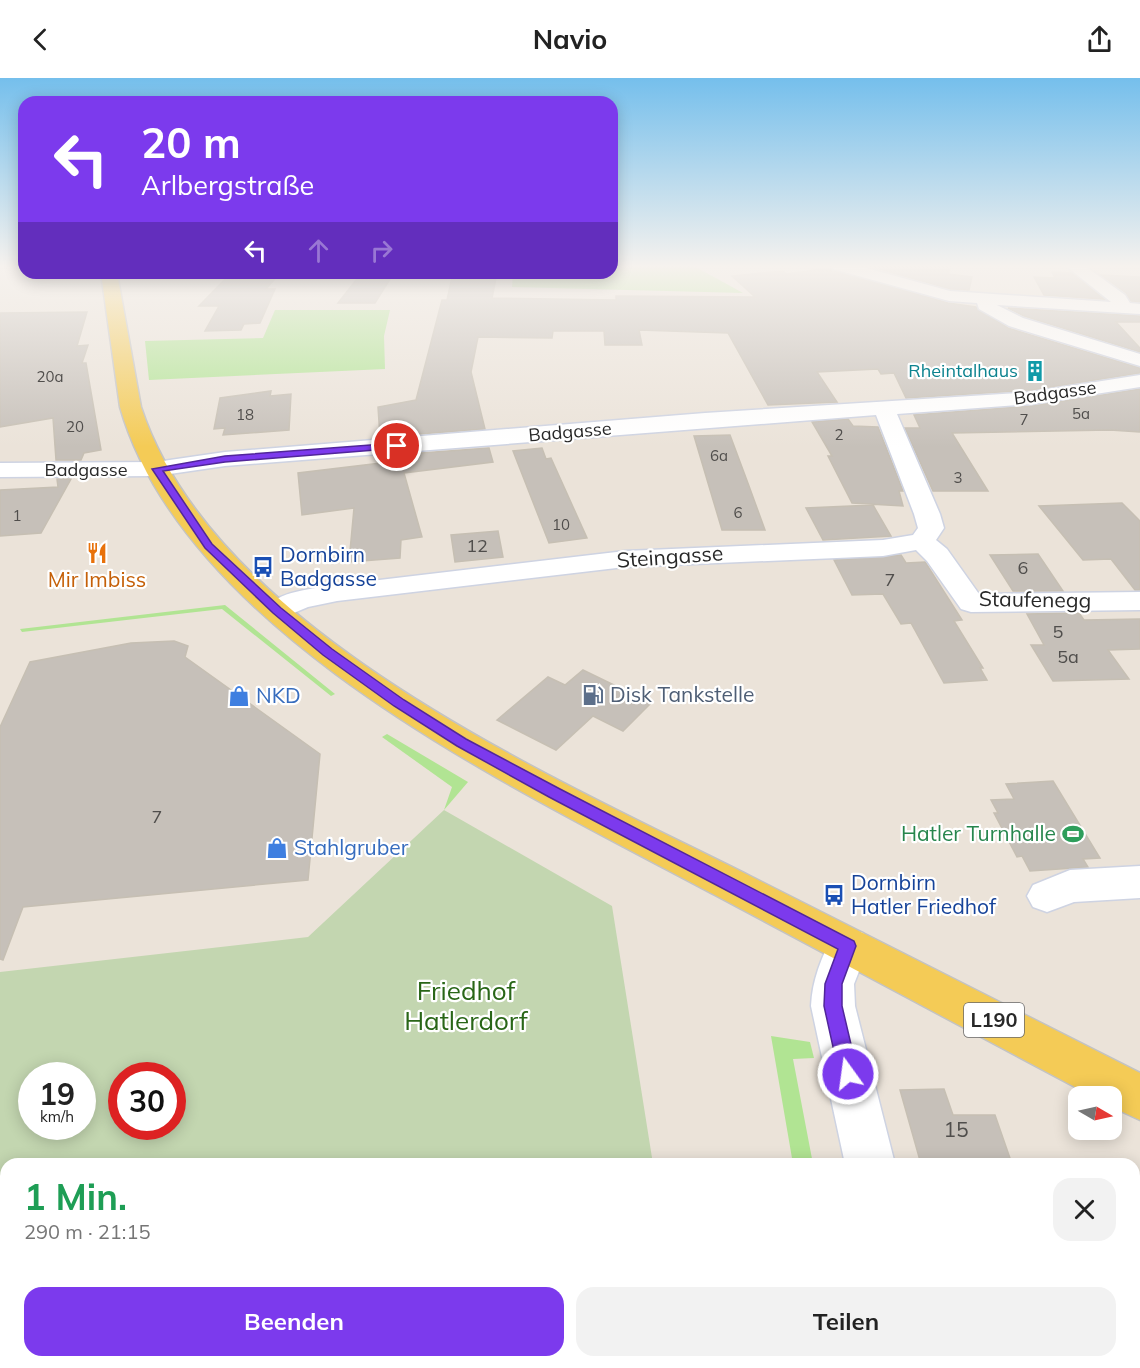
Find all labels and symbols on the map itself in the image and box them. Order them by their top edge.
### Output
place label: Rheintalhaus [908,359,1018,382]
building icon: Rheintalhaus [1023,359,1047,383]
house number: 20a [36,367,64,386]
street label: Badgasse [1012,375,1098,410]
house number: 5a [1072,404,1090,423]
house number: 18 [236,405,254,424]
house number: 7 [1019,410,1029,429]
street label: Badgasse [528,416,612,447]
house number: 20 [66,417,84,436]
pin [371,420,422,471]
house number: 2 [834,425,844,444]
house number: 6a [710,446,728,465]
street label: Badgasse [44,458,128,481]
house number: 3 [953,468,963,487]
house number: 6 [733,503,743,522]
house number: 1 [12,506,22,525]
house number: 10 [552,515,570,534]
house number: 12 [466,534,488,557]
street label: Steingasse [616,539,724,573]
restaurant icon: Mir Imbiss [85,541,109,565]
place label: Dornbirn Badgasse [280,541,377,591]
bus stop icon: Dornbirn Badgasse [251,555,275,579]
house number: 6 [1018,556,1028,579]
place label: Mir Imbiss [48,566,146,592]
house number: 7 [885,568,895,591]
street label: Staufenegg [979,585,1091,613]
house number: 5 [1053,620,1064,643]
house number: 5a [1057,645,1079,668]
place label: Disk Tankstelle [610,681,754,707]
place label: NKD [256,682,301,708]
fuel station icon: Disk Tankstelle [581,683,605,707]
shop icon: NKD [227,684,251,708]
house number: 7 [152,805,162,828]
place label: Hatler Turnhalle [901,820,1056,846]
sports icon: Hatler Turnhalle [1061,822,1085,846]
place label: Stahlgruber [294,834,409,860]
shop icon: Stahlgruber [265,836,289,860]
place label: Dornbirn Hatler Friedhof [851,869,997,919]
bus stop icon: Dornbirn Hatler Friedhof [822,883,846,907]
park label: Friedhof Hatlerdorf [404,974,529,1037]
road number: L190 [964,1003,1024,1037]
position arrow [816,1042,880,1106]
speed limit sign: 30 [108,1062,186,1140]
north arrow [1068,1086,1122,1140]
house number: 15 [943,1116,969,1142]

